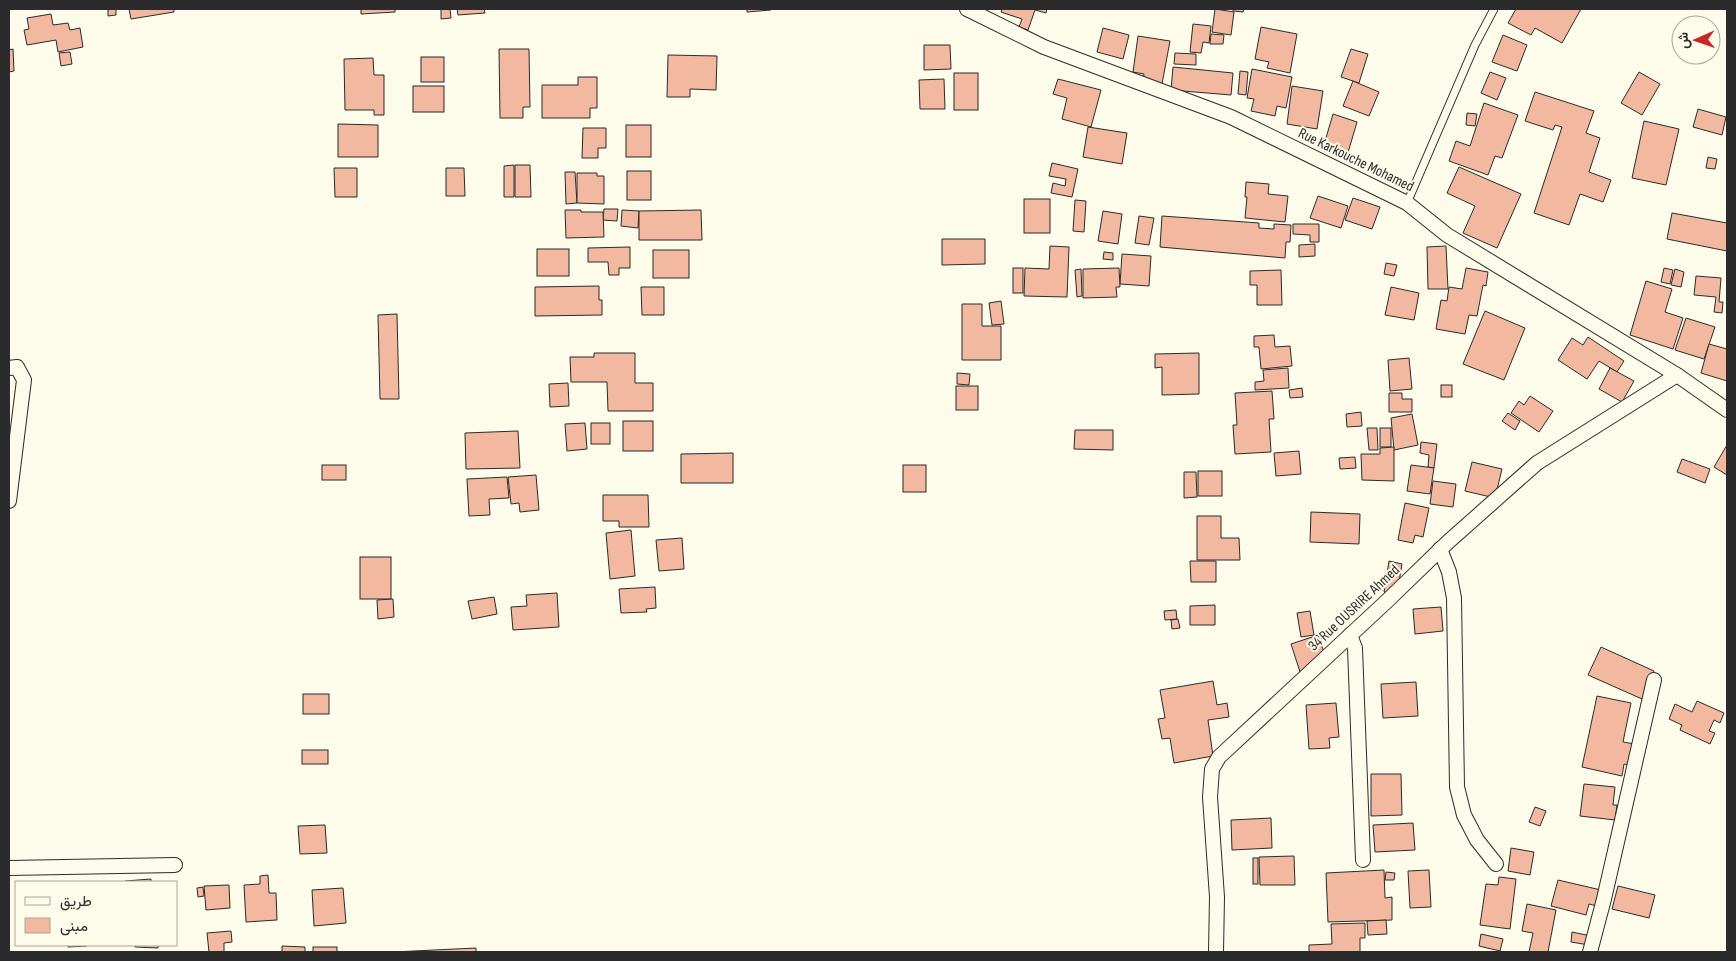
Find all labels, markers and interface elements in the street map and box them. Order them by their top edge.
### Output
north arrow [1671,15,1721,65]
text: ش [1675,32,1692,49]
street label: Rue Karkouche Mohamed [1295,124,1417,196]
street label: 34 Rue OUSRIRE Ahmed [1304,561,1404,655]
legend [15,881,178,946]
text: طريق [60,892,92,911]
text: مبنى [60,917,88,936]

